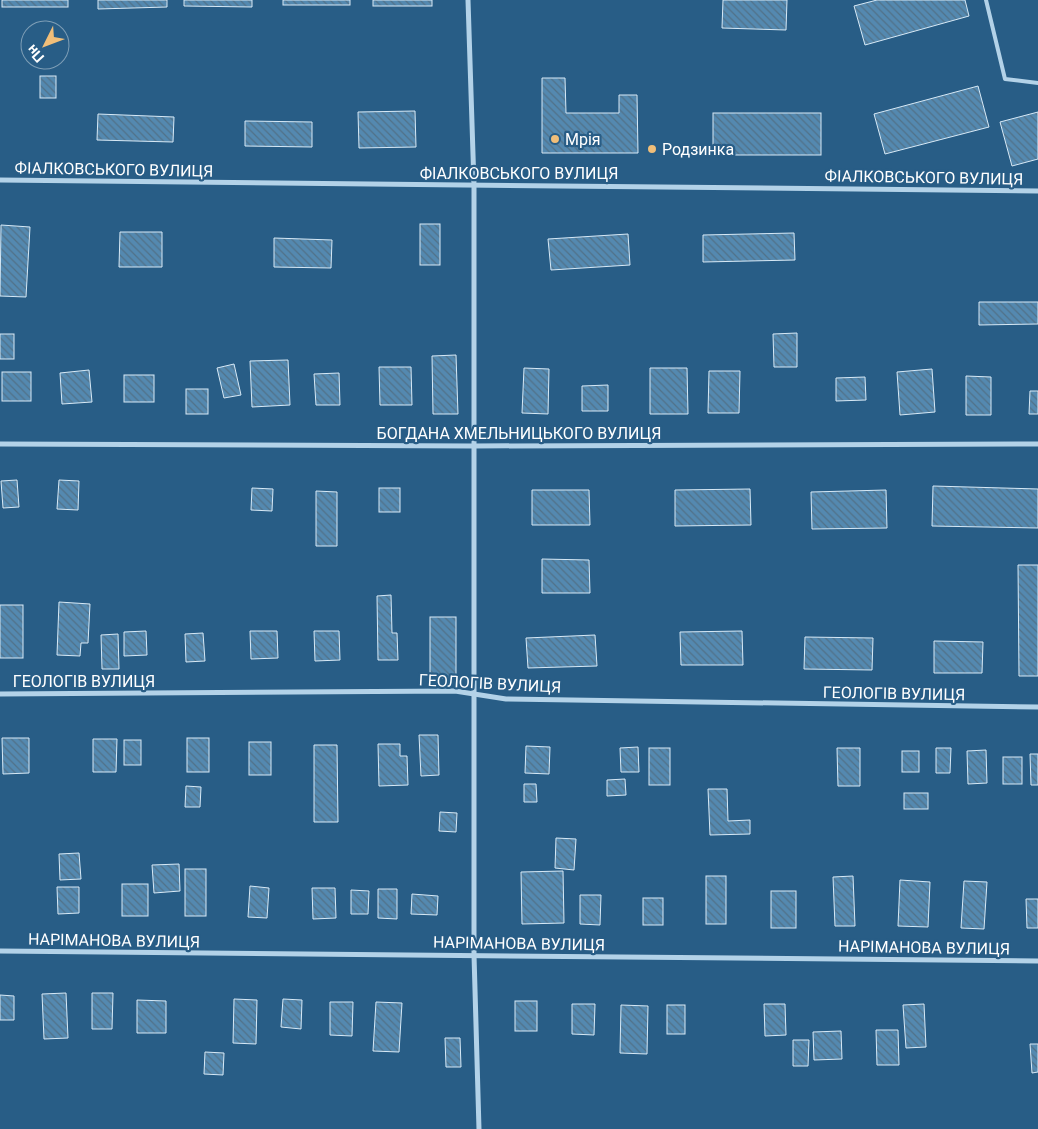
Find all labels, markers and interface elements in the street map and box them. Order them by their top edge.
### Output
north arrow [20,20,70,70]
text: Пн [23,42,47,66]
place label: Мрія [565,130,601,149]
marker: Мрія [549,133,561,145]
place label: Родзинка [662,140,734,159]
marker: Родзинка [646,143,658,155]
street label: ФІАЛКОВСЬКОГО ВУЛИЦЯ [14,158,214,181]
street label: ФІАЛКОВСЬКОГО ВУЛИЦЯ [420,164,618,183]
street label: ФІАЛКОВСЬКОГО ВУЛИЦЯ [824,166,1024,189]
street label: БОГДАНА ХМЕЛЬНИЦЬКОГО ВУЛИЦЯ [377,424,661,443]
street label: ГЕОЛОГІВ ВУЛИЦЯ [418,670,562,697]
street label: ГЕОЛОГІВ ВУЛИЦЯ [13,672,155,691]
street label: ГЕОЛОГІВ ВУЛИЦЯ [823,683,965,704]
street label: НАРІМАНОВА ВУЛИЦЯ [28,930,200,951]
street label: НАРІМАНОВА ВУЛИЦЯ [433,933,605,954]
street label: НАРІМАНОВА ВУЛИЦЯ [838,937,1010,958]

